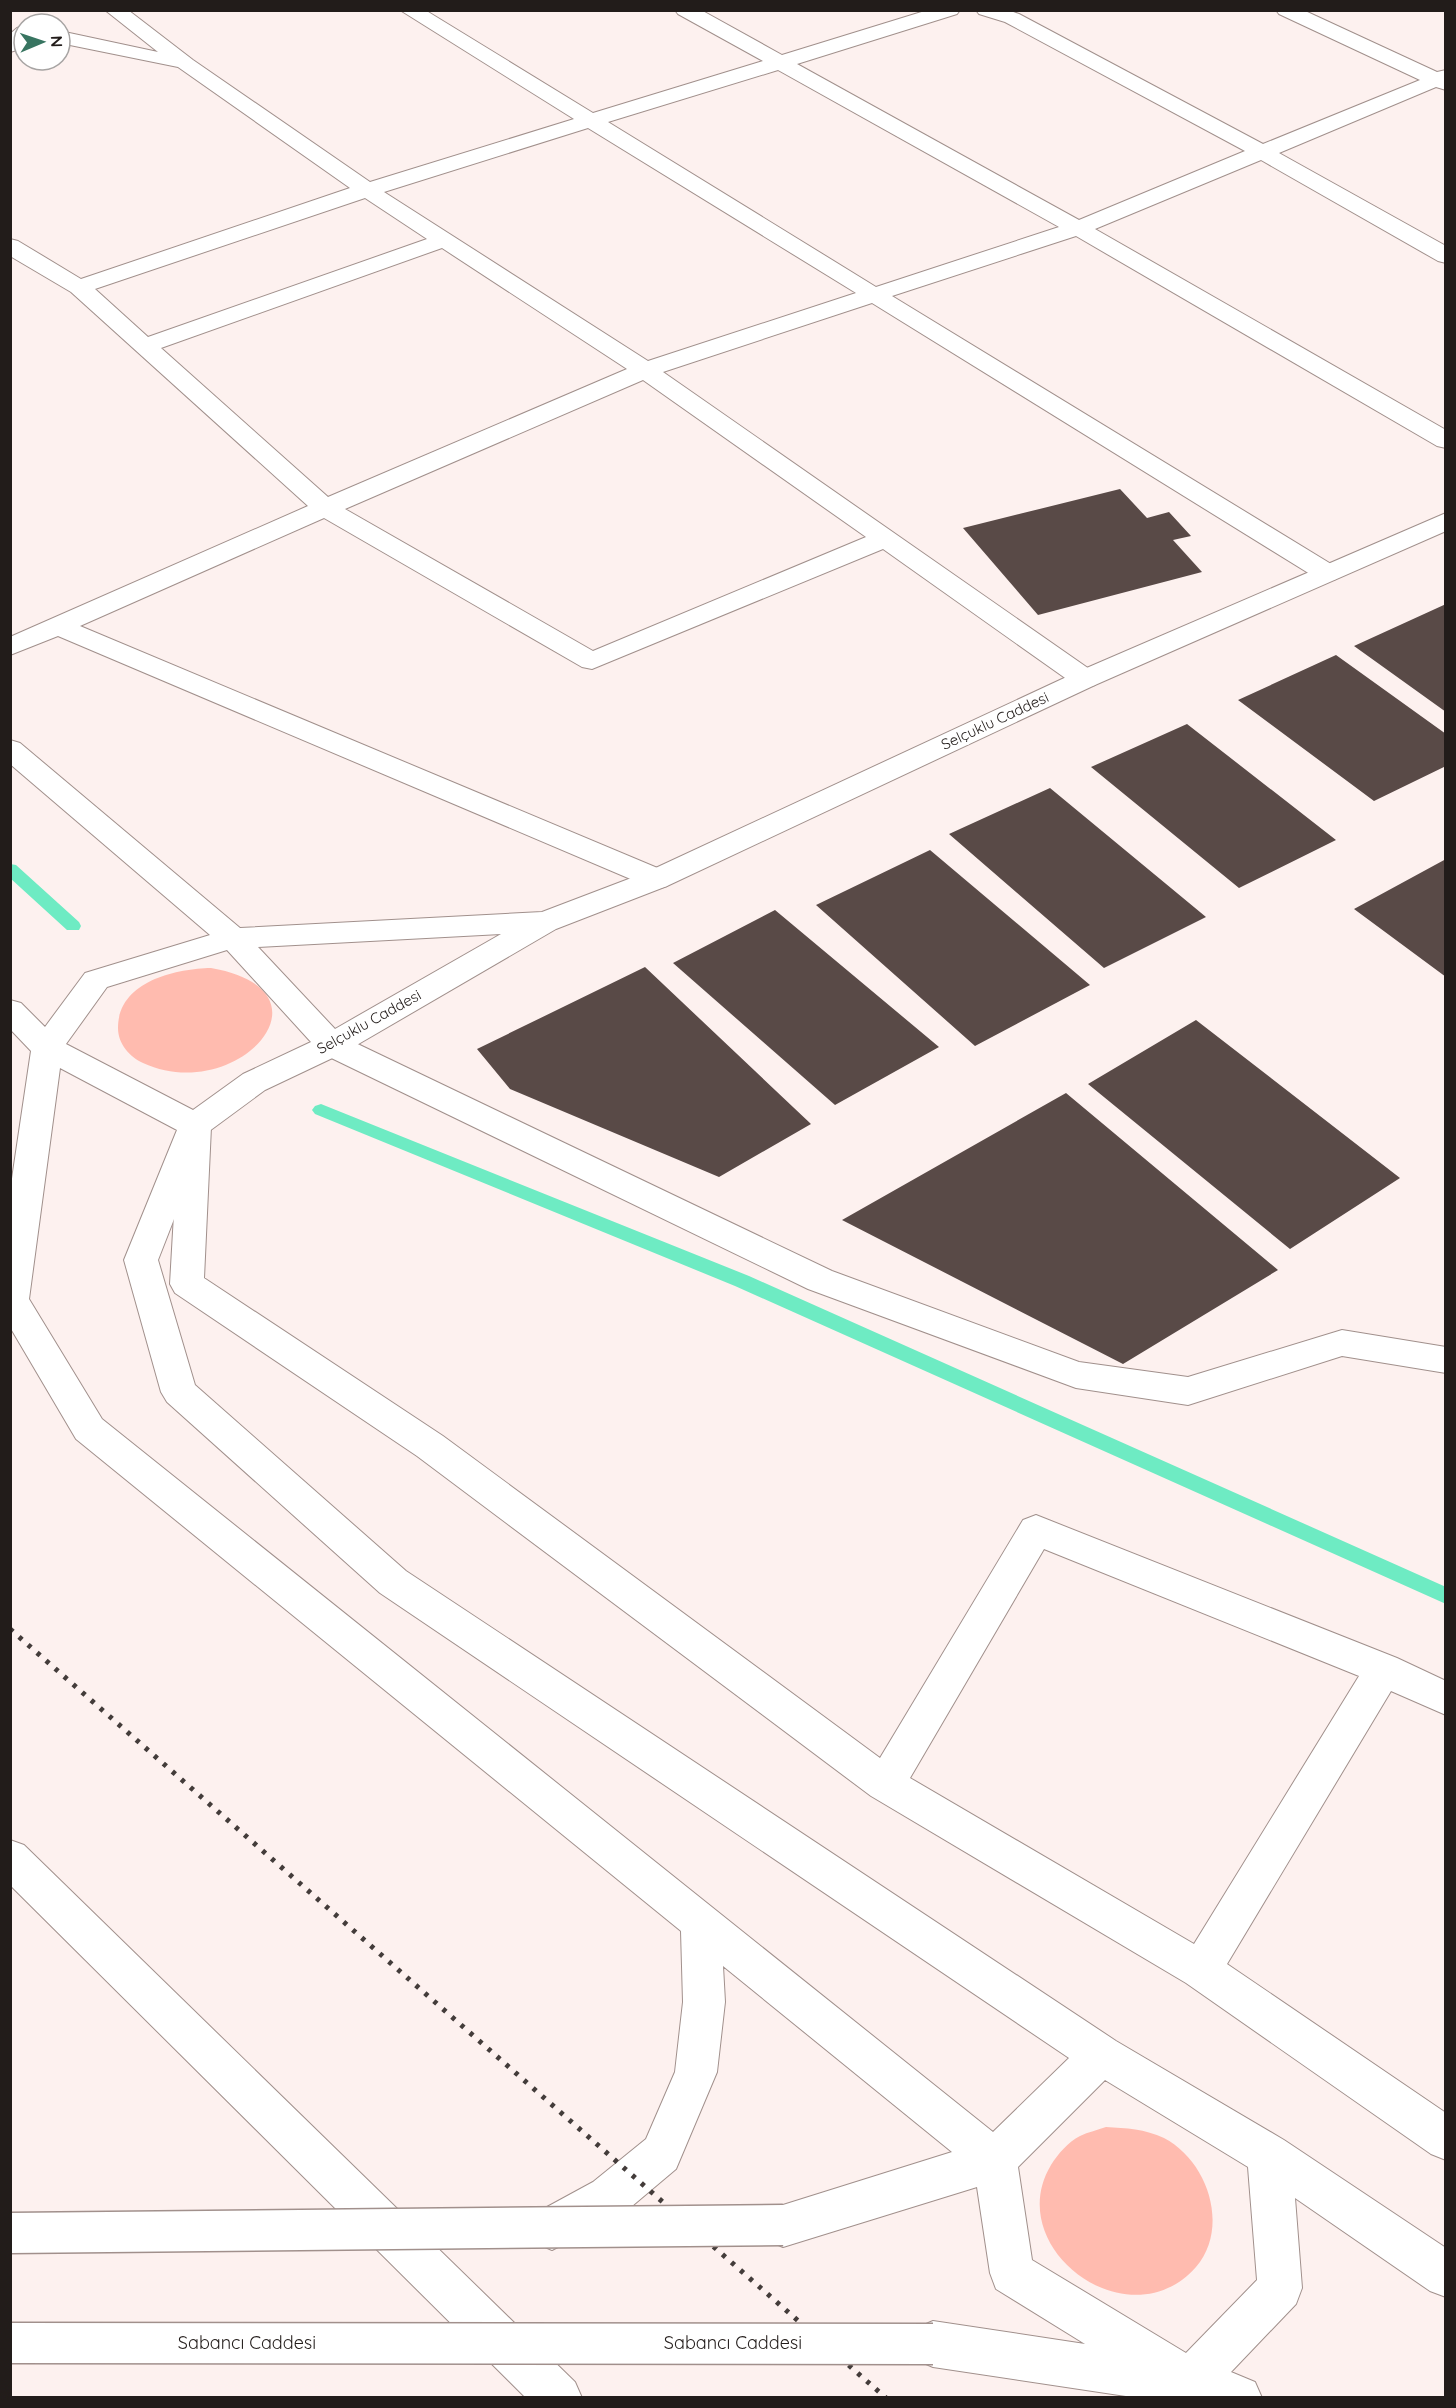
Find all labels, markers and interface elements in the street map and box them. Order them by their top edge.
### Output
north arrow [12,12,72,72]
text: N [47,35,67,48]
street label: Selçuklu Caddesi [938,687,1052,754]
street label: Selçuklu Caddesi [313,985,424,1058]
street label: Sabancı Caddesi [178,2331,316,2354]
street label: Sabancı Caddesi [664,2331,802,2354]

